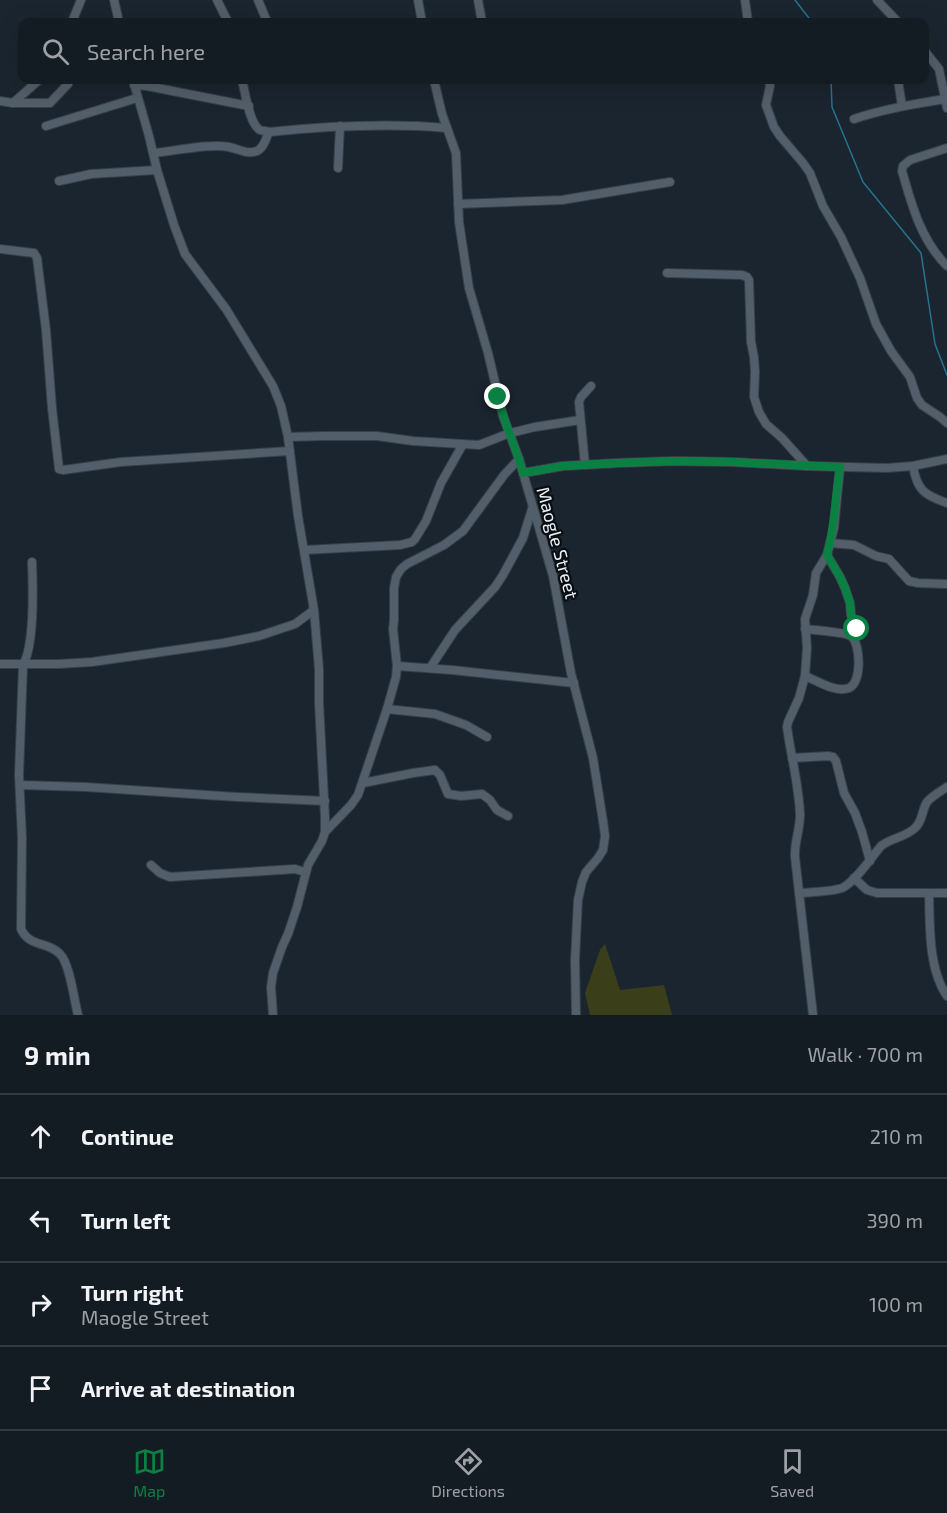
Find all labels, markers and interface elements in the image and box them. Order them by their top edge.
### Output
search box [18,18,929,84]
icon: search [39,35,72,68]
text: Search here [87,38,205,64]
route end [484,383,510,409]
street label: Maogle Street [532,484,584,601]
route start [843,615,869,641]
text: 9 min [24,1039,91,1070]
text: Walk · 700 m [807,1042,923,1066]
icon: ahead [24,1120,57,1153]
text: Continue [81,1123,174,1149]
text: 210 m [870,1124,923,1148]
icon: left [24,1204,57,1237]
text: Turn left [81,1207,170,1233]
text: 390 m [866,1208,923,1232]
text: Turn right [81,1279,183,1305]
icon: right [24,1288,57,1321]
text: 100 m [869,1292,923,1316]
text: Maogle Street [81,1305,209,1329]
icon: arrive [24,1372,57,1405]
text: Arrive at destination [81,1375,295,1401]
tab: Map [133,1445,166,1500]
tab: Directions [431,1445,505,1500]
tab: Saved [770,1445,814,1500]

